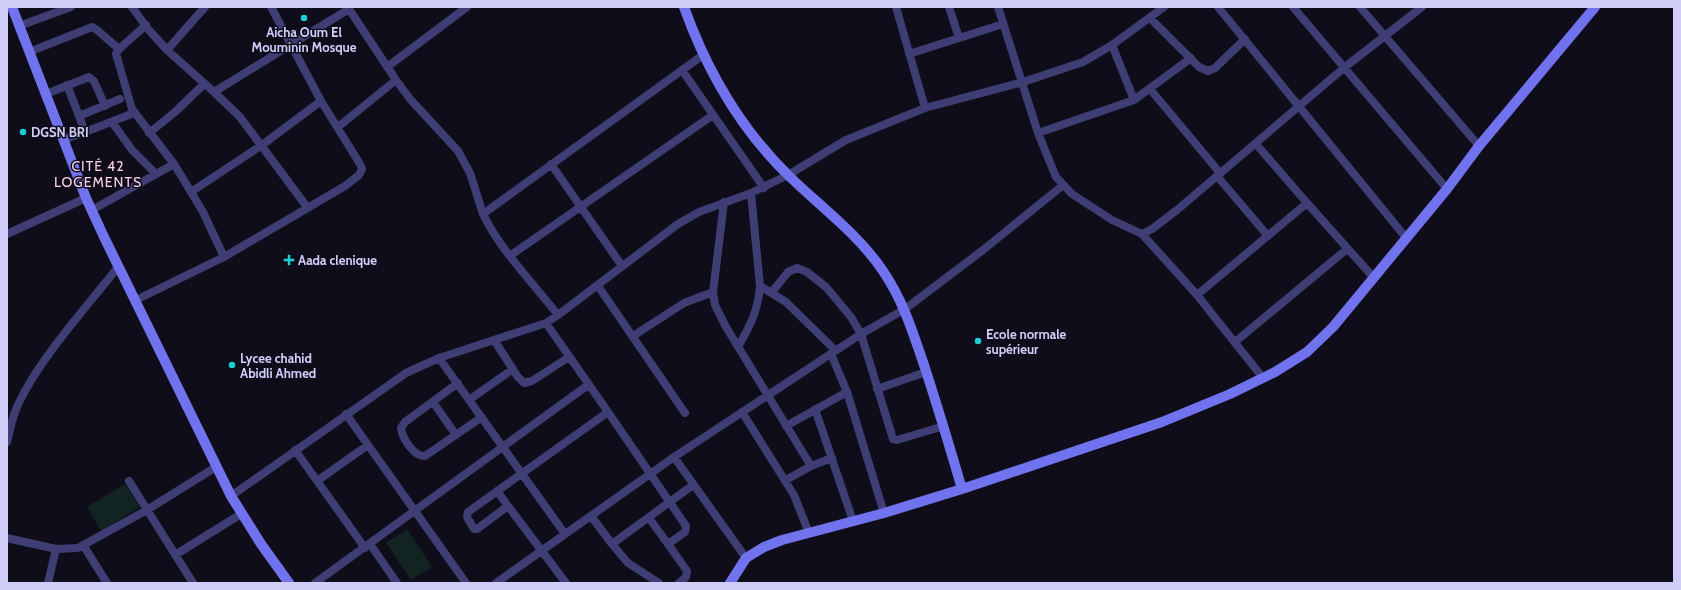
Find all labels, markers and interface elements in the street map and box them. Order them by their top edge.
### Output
marker: Aicha Oum El Mouminin Mosque [299,13,309,23]
place label: Aicha Oum El Mouminin Mosque [252,24,357,55]
place label: DGSN BRI [31,124,89,140]
marker: DGSN BRI [18,127,28,137]
district label: CITÉ 42 LOGEMENTS [54,157,142,191]
place label: Aada clenique [298,252,377,268]
marker: Aada clenique [283,254,295,266]
place label: Ecole normale supérieur [986,326,1067,357]
marker: Ecole normale supérieur [973,336,983,346]
place label: Lycee chahid Abidli Ahmed [240,350,316,381]
marker: Lycee chahid Abidli Ahmed [227,360,237,370]

